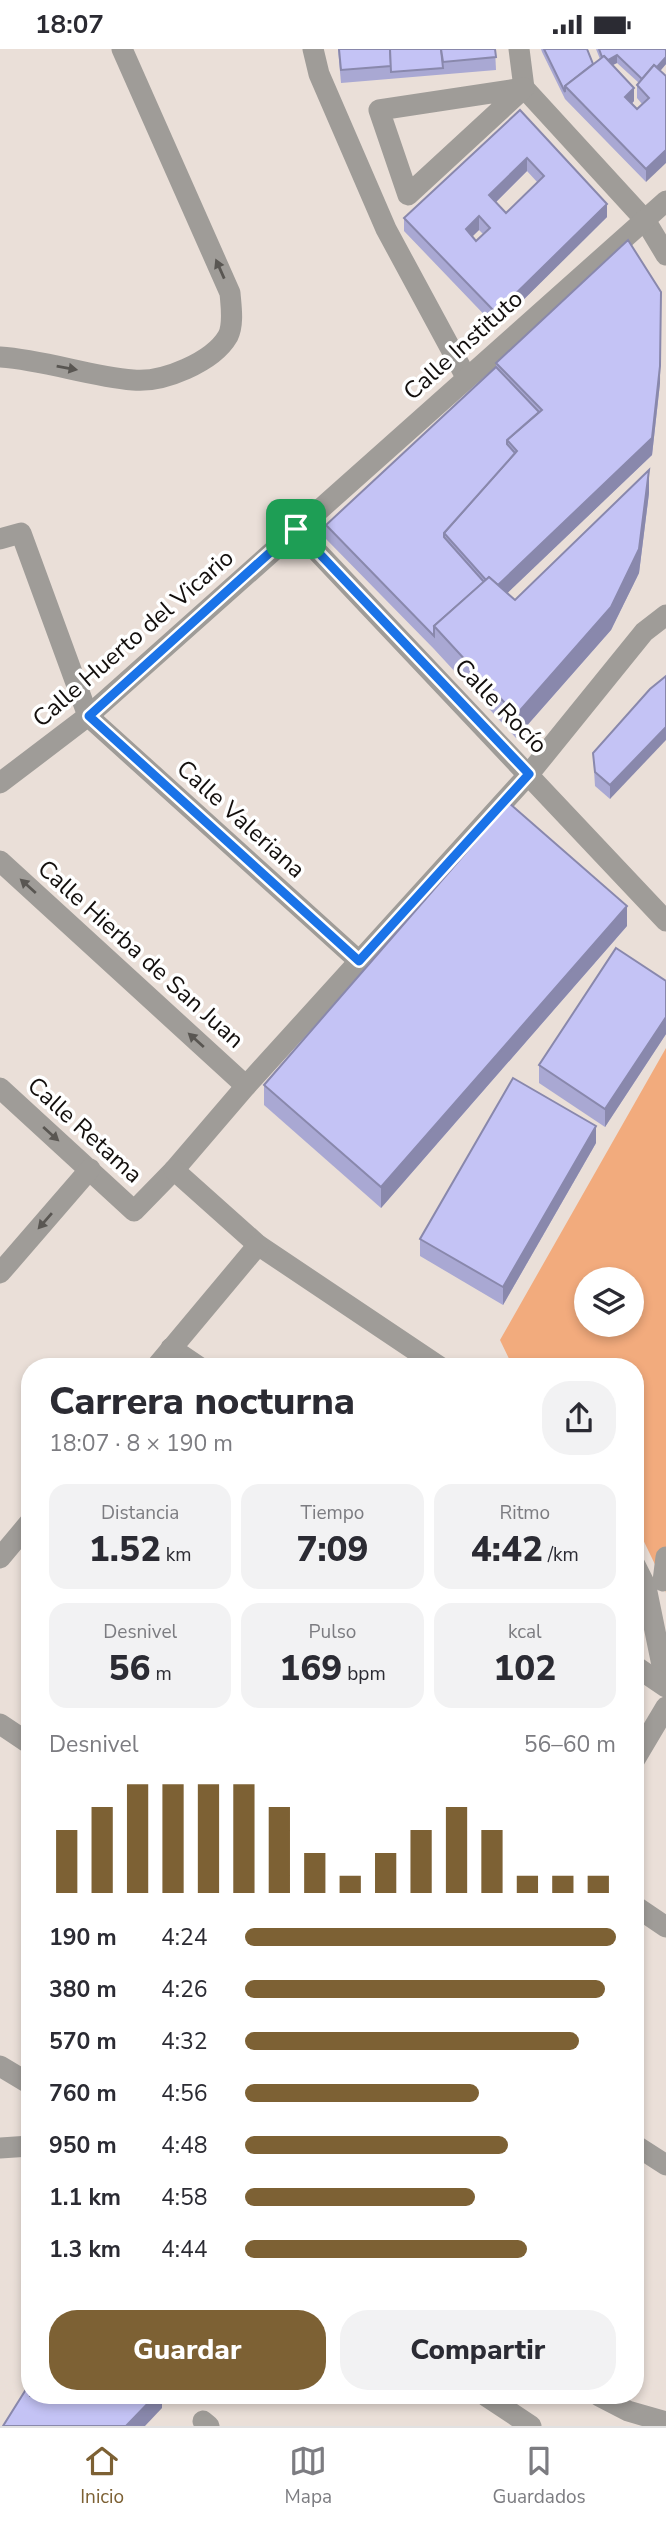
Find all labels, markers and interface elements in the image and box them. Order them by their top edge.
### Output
text: 18:07 [35,7,104,42]
one-way arrow [214,259,226,279]
street label: Calle Instituto [396,283,530,407]
one-way arrow [56,363,78,374]
pin [266,499,326,559]
icon: arrive [277,510,315,548]
street label: Calle Huerto del Vicario [26,542,240,734]
street label: Calle Rocío [448,651,554,761]
street label: Calle Valeriana [170,753,312,885]
street label: Calle Hierba de San Juan [31,853,251,1055]
one-way arrow [20,879,37,895]
one-way arrow [188,1032,205,1048]
street label: Calle Retama [21,1070,149,1190]
one-way arrow [42,1126,60,1142]
one-way arrow [37,1212,53,1230]
map controls [574,1267,644,1337]
button: layers [574,1267,644,1337]
text: Carrera nocturna [49,1376,355,1427]
button: share [542,1381,616,1455]
text: 18:07 · 8 × 190 m [49,1428,233,1459]
text: Distancia [101,1500,179,1526]
text: Tiempo [301,1500,364,1526]
text: Ritmo [500,1500,550,1526]
text: 1.52 [89,1526,161,1573]
text: 7:09 [296,1526,369,1573]
text: 4:42 [471,1526,543,1573]
text: km [161,1542,192,1568]
text: /km [543,1542,579,1568]
text: Desnivel [103,1619,177,1645]
text: Pulso [309,1619,356,1645]
text: kcal [508,1619,542,1645]
text: 56 [109,1645,151,1692]
text: 169 [279,1645,342,1692]
text: 102 [493,1645,556,1692]
text: m [151,1661,172,1687]
text: bpm [342,1661,386,1687]
text: Desnivel [49,1729,139,1760]
text: 56–60 m [524,1729,616,1760]
text: 190 m [49,1922,117,1953]
text: 4:24 [161,1922,208,1953]
text: 380 m [49,1974,117,2005]
text: 4:26 [161,1974,208,2005]
text: 570 m [49,2026,117,2057]
text: 4:32 [161,2026,208,2057]
text: 760 m [49,2078,117,2109]
text: 4:56 [161,2078,208,2109]
text: 950 m [49,2130,117,2161]
text: 4:48 [161,2130,208,2161]
text: 1.1 km [49,2182,121,2213]
text: 4:58 [161,2182,208,2213]
text: 1.3 km [49,2234,121,2265]
text: 4:44 [161,2234,208,2265]
button: Guardar [49,2310,326,2390]
button: Compartir [340,2310,616,2390]
tab: Inicio [80,2442,124,2510]
tab: Mapa [285,2442,332,2510]
tab: Guardados [493,2442,586,2510]

